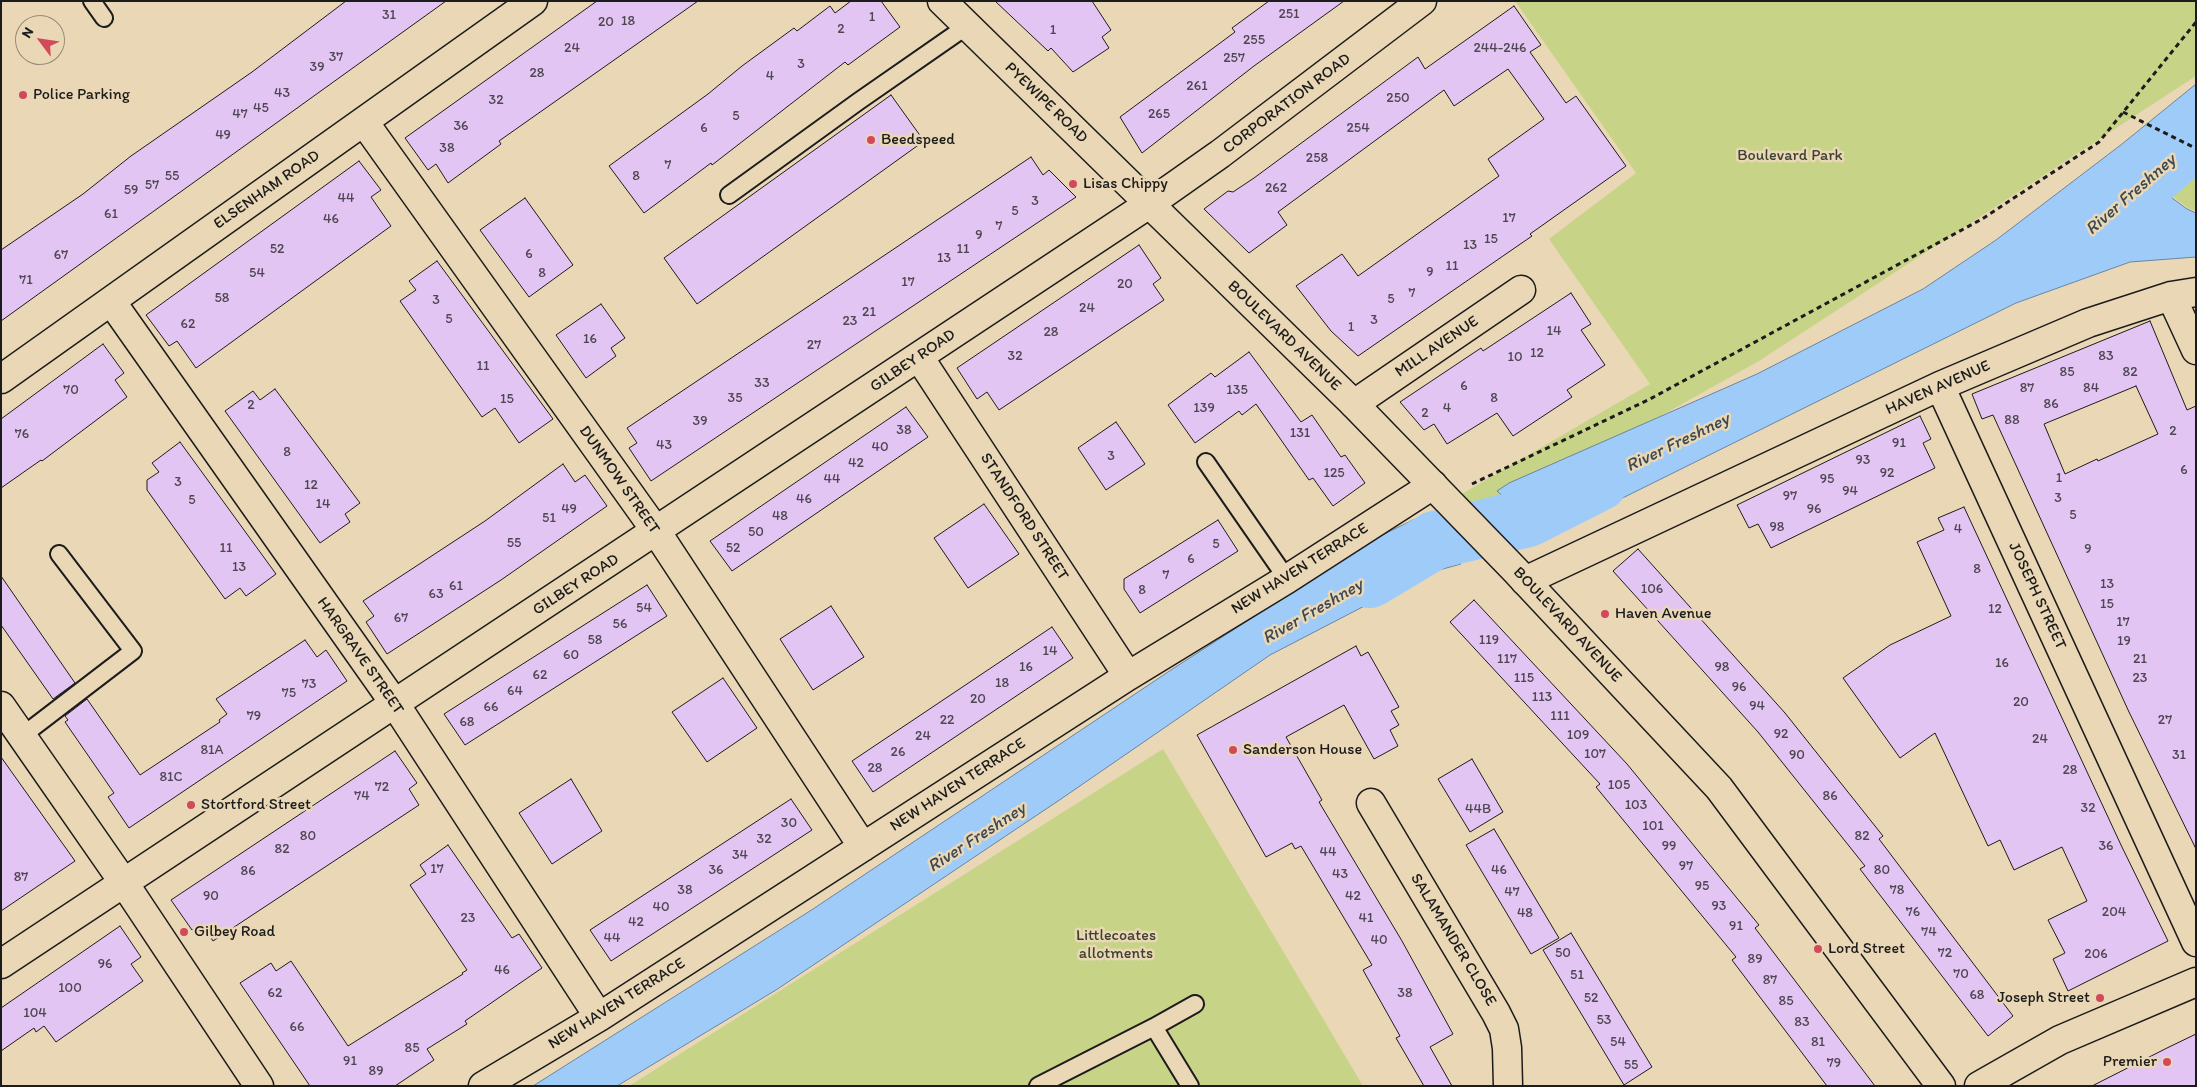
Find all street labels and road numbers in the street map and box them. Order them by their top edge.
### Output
street label: CORPORATION ROAD [1219,50,1355,158]
street label: PYEWIPE ROAD [1000,59,1092,147]
street label: ELSENHAM ROAD [210,146,324,234]
street label: BOULEVARD AVENUE [1223,277,1345,395]
street label: MILL AVENUE [1392,312,1482,382]
street label: GILBEY ROAD [867,325,959,397]
street label: HAVEN AVENUE [1883,356,1993,420]
street label: DUNMOW STREET [574,422,664,538]
street label: STANDFORD STREET [976,450,1072,584]
street label: NEW HAVEN TERRACE [1228,519,1372,619]
street label: JOSEPH STREET [2004,539,2070,653]
street label: GILBEY ROAD [529,550,623,620]
street label: BOULEVARD AVENUE [1509,563,1625,687]
street label: HARGRAVE STREET [312,594,408,718]
street label: NEW HAVEN TERRACE [887,734,1029,836]
street label: SALAMANDER CLOSE [1406,870,1500,1010]
street label: NEW HAVEN TERRACE [545,954,689,1054]

